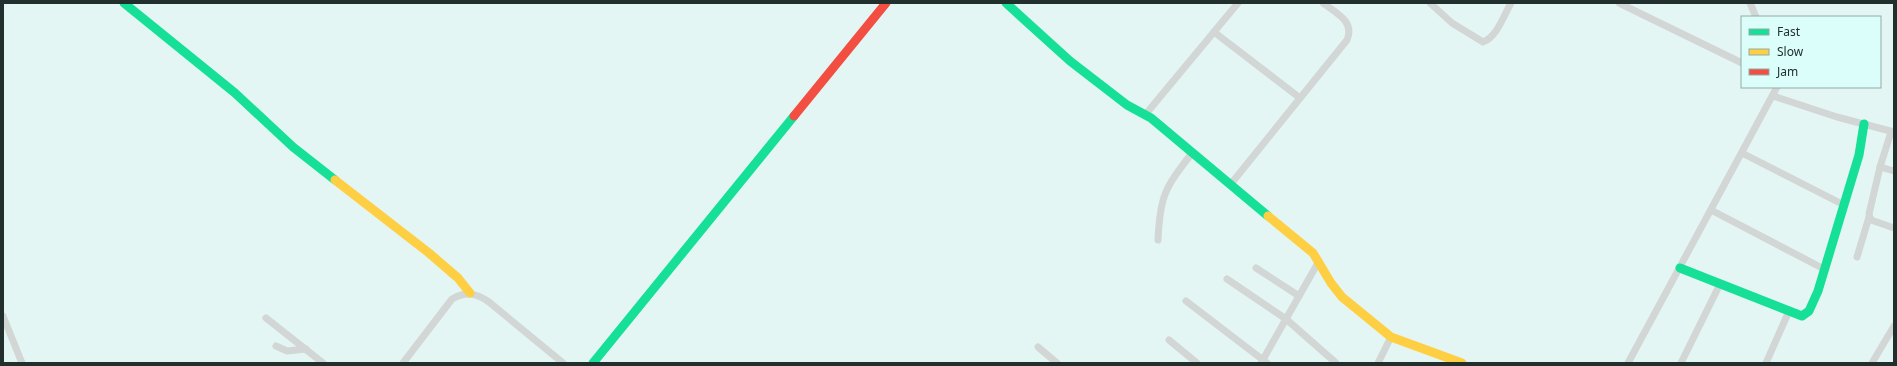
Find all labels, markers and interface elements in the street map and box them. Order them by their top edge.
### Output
legend [1741,16,1881,88]
text: Fast [1777,23,1801,40]
text: Slow [1777,43,1804,60]
text: Jam [1776,63,1798,80]

